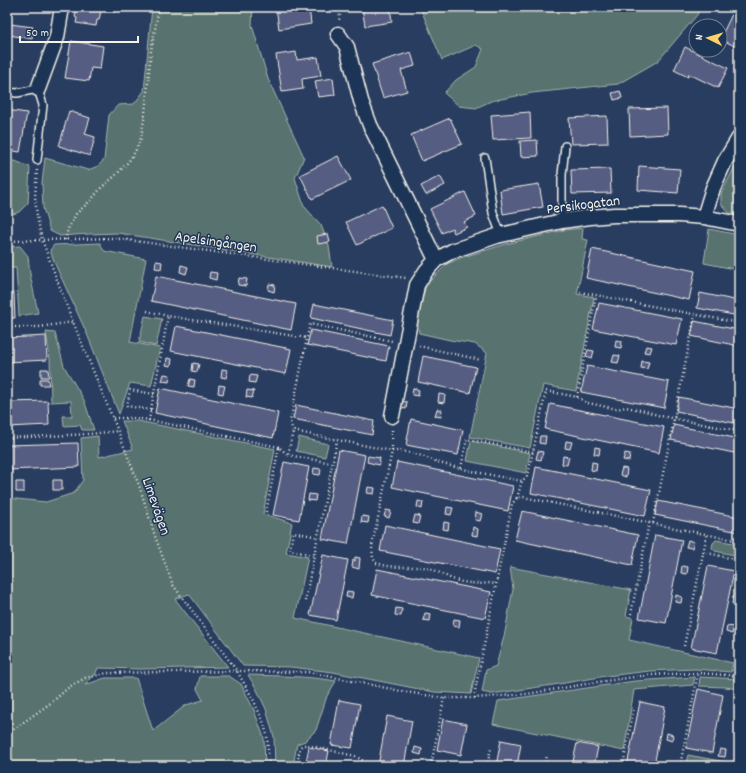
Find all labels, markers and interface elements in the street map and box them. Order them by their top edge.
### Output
scale bar [20,18,138,44]
north arrow [688,18,728,58]
text: 50 m [26,25,49,42]
text: N [692,33,708,41]
street label: Persikogatan [545,191,621,221]
street label: Apelsingången [173,226,258,260]
street label: Limevägen [135,475,175,538]

